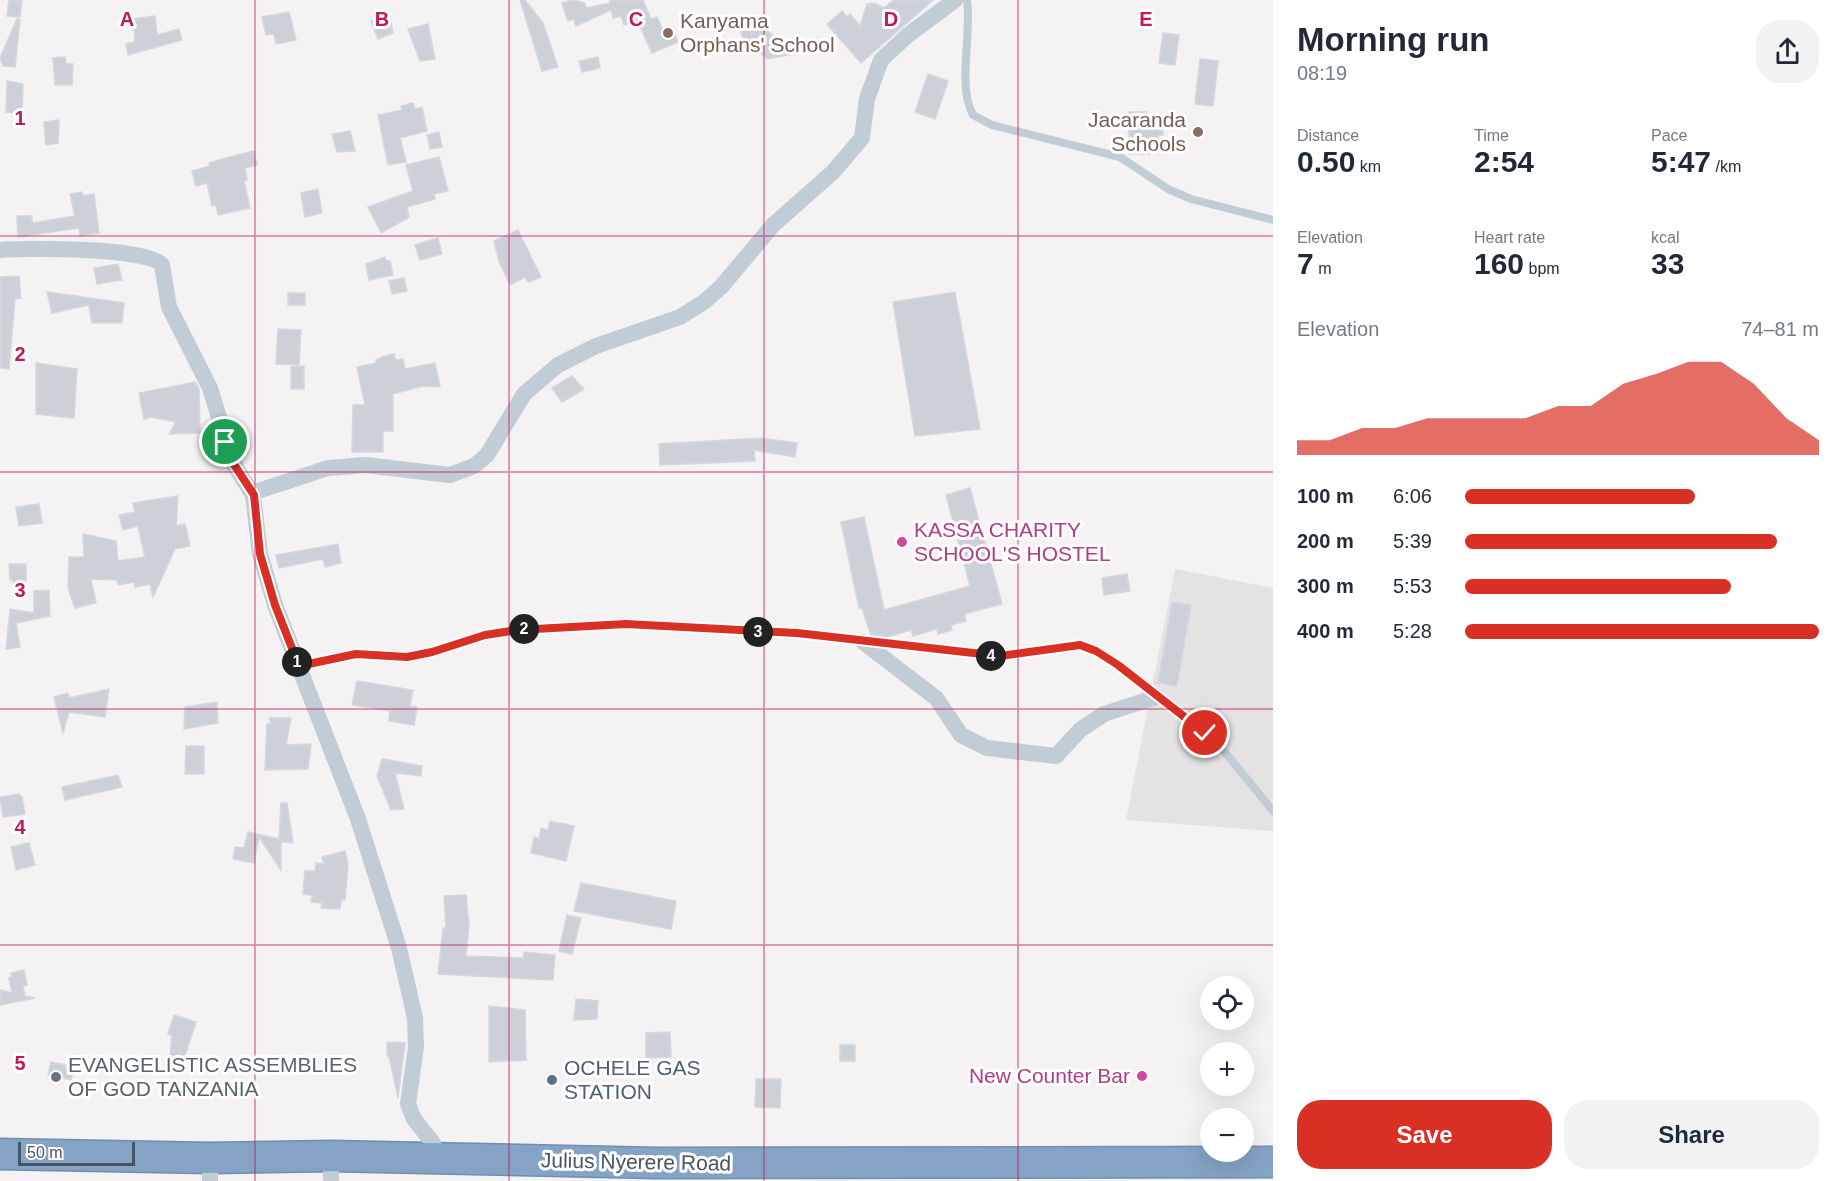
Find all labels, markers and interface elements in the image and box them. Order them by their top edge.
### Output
text: A [120,8,134,30]
text: B [375,8,389,30]
text: C [629,8,643,30]
text: D [884,8,898,30]
text: E [1139,8,1153,30]
place label: Kanyama Orphans' School [680,9,835,56]
button: share [1756,20,1819,83]
text: Morning run [1297,21,1489,58]
marker: Kanyama Orphans' School [661,26,675,40]
text: 08:19 [1297,62,1347,84]
text: 1 [14,107,26,129]
place label: Jacaranda Schools [1088,108,1186,155]
marker: Jacaranda Schools [1191,125,1205,139]
text: Distance [1297,127,1359,144]
text: Time [1474,127,1509,144]
text: Pace [1651,127,1687,144]
text: 0.50 [1297,145,1355,178]
text: 2:54 [1474,145,1534,178]
text: 5:47 [1651,145,1711,178]
text: km [1355,158,1381,175]
text: /km [1711,158,1741,175]
text: Elevation [1297,229,1363,246]
text: Heart rate [1474,229,1545,246]
text: kcal [1651,229,1679,246]
text: 7 [1297,247,1314,280]
text: 160 [1474,247,1524,280]
text: 33 [1651,247,1684,280]
text: m [1314,260,1331,277]
text: bpm [1524,260,1560,277]
text: Elevation [1297,318,1379,340]
text: 74–81 m [1741,318,1819,340]
text: 2 [14,343,26,365]
pin [199,416,250,467]
icon: arrive [208,425,241,458]
text: 100 m [1297,485,1354,507]
text: 6:06 [1393,485,1432,507]
place label: KASSA CHARITY SCHOOL'S HOSTEL [914,518,1111,565]
text: 200 m [1297,530,1354,552]
text: 5:39 [1393,530,1432,552]
marker: KASSA CHARITY SCHOOL'S HOSTEL [895,535,909,549]
text: 300 m [1297,575,1354,597]
text: 5:53 [1393,575,1432,597]
text: 3 [14,579,26,601]
pin: 2 [509,614,539,644]
pin: 3 [743,617,773,647]
text: 2 [520,620,528,637]
text: 400 m [1297,620,1354,642]
text: 5:28 [1393,620,1432,642]
text: 3 [754,623,762,640]
pin: 4 [976,641,1006,671]
pin: 1 [282,647,312,677]
text: 4 [987,647,995,664]
text: 1 [293,653,301,670]
pin [1179,707,1230,758]
icon: check [1188,716,1221,749]
text: 4 [14,816,26,838]
map controls [1200,976,1254,1162]
button: locate [1200,976,1254,1030]
button: + [1200,1042,1254,1096]
text: 5 [14,1052,26,1074]
place label: EVANGELISTIC ASSEMBLIES OF GOD TANZANIA [68,1053,357,1100]
place label: OCHELE GAS STATION [564,1056,701,1103]
place label: New Counter Bar [969,1064,1130,1087]
marker: New Counter Bar [1135,1069,1149,1083]
marker: EVANGELISTIC ASSEMBLIES OF GOD TANZANIA [49,1070,63,1084]
marker: OCHELE GAS STATION [545,1073,559,1087]
button: Save [1297,1100,1552,1169]
button: Share [1564,1100,1819,1169]
button: − [1200,1108,1254,1162]
scale bar [18,1139,135,1166]
text: 50 m [27,1144,63,1161]
street label: Julius Nyerere Road [541,1148,731,1175]

